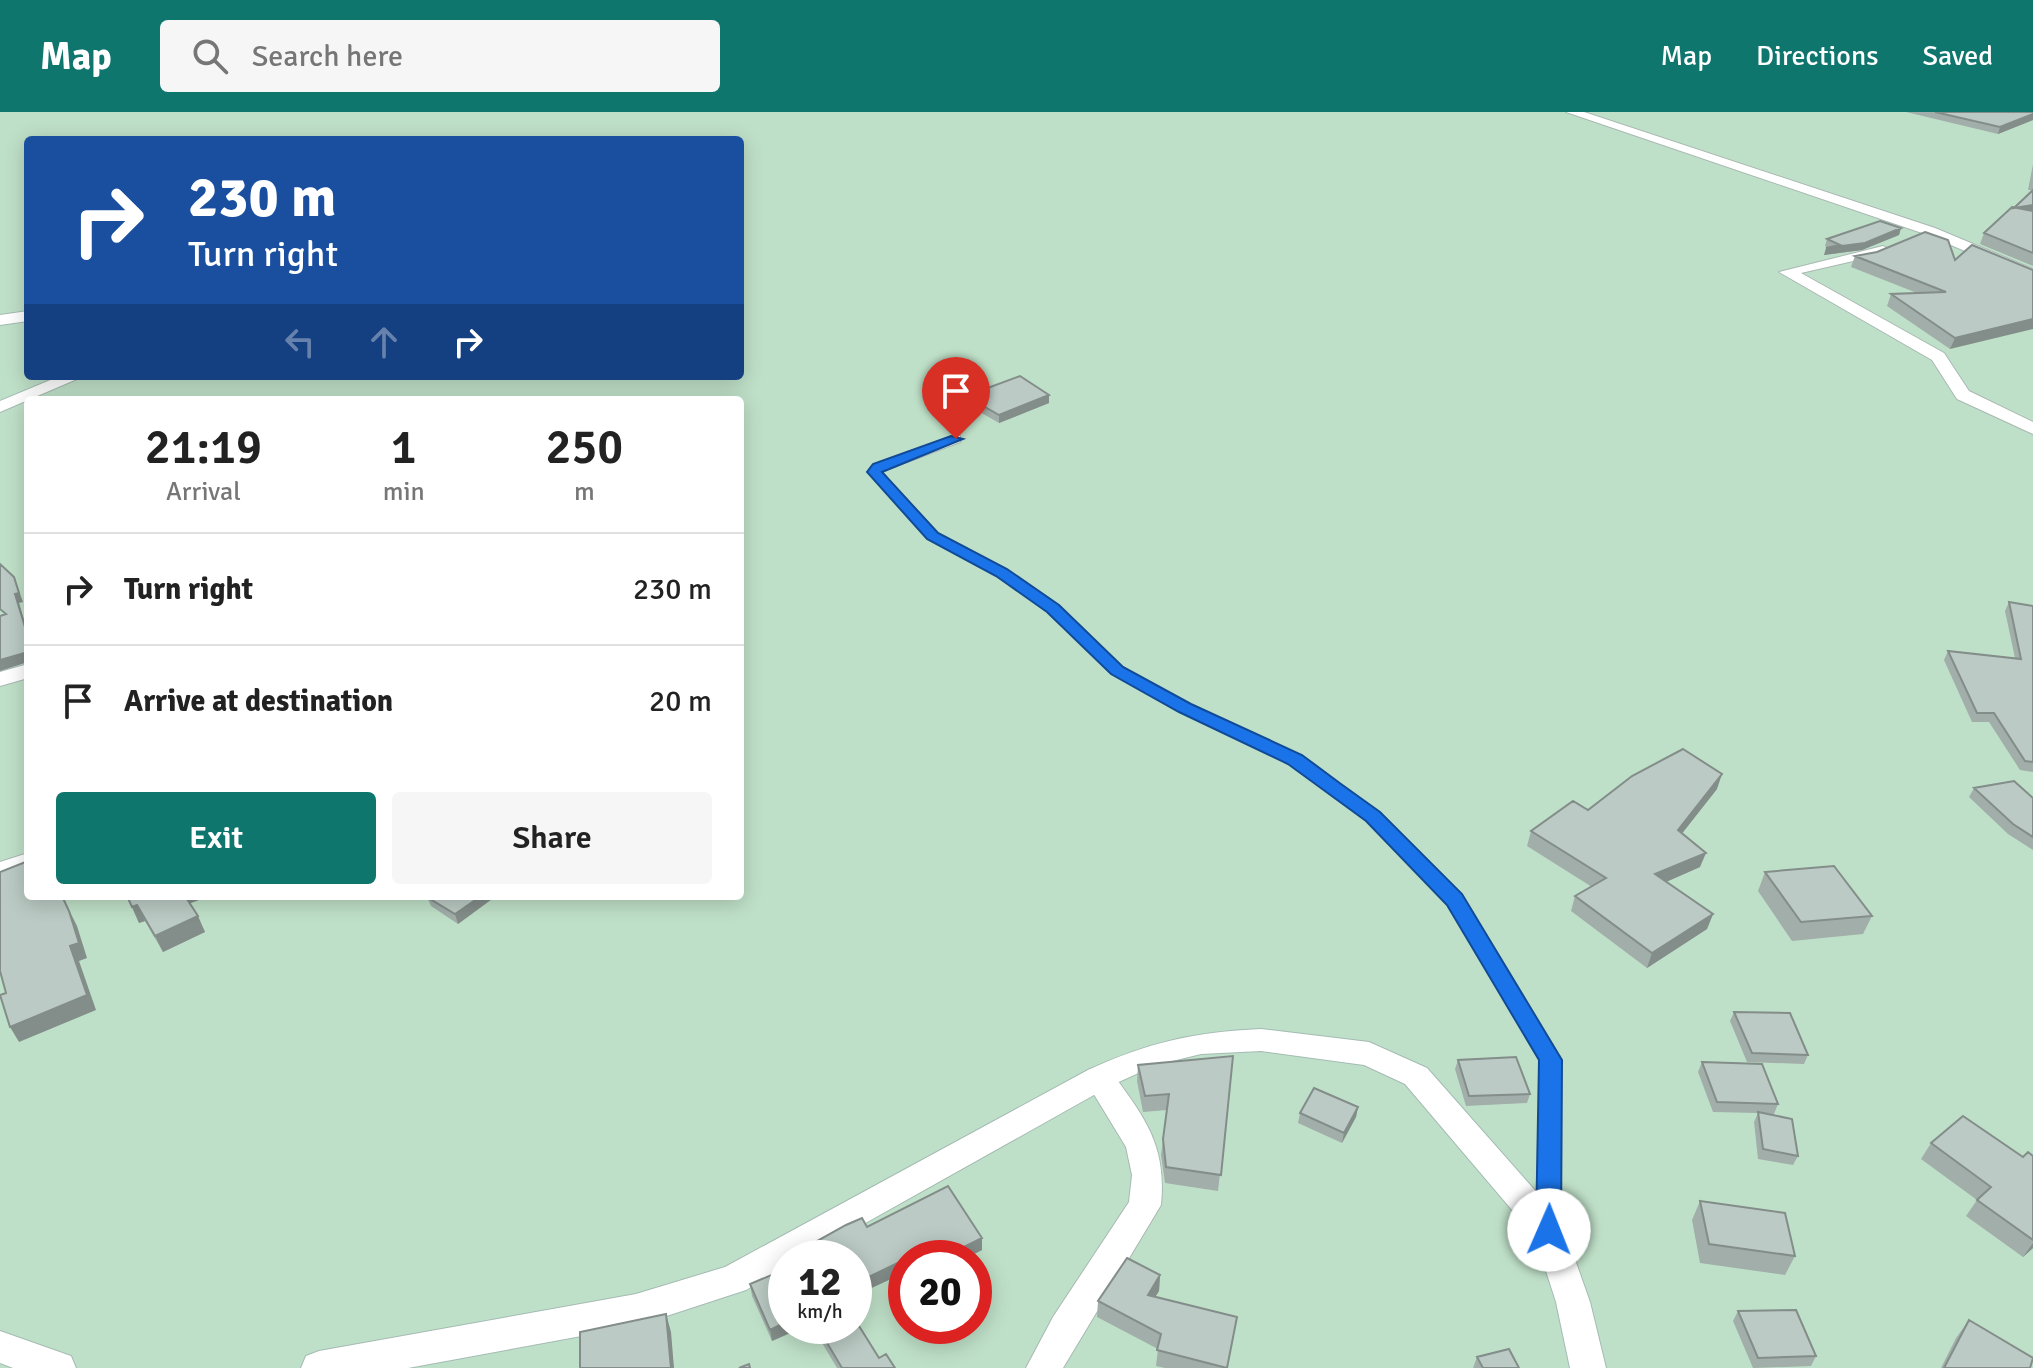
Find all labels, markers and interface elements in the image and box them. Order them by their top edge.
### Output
search box [160,20,720,92]
text: Map [40,33,112,80]
icon: search [188,34,232,78]
text: Search here [252,38,403,75]
text: Map [1660,39,1712,73]
text: Directions [1756,39,1878,73]
text: Saved [1922,39,1993,73]
text: 230 m [188,163,336,232]
icon: right [56,168,160,272]
text: Turn right [188,232,338,277]
icon: left [278,320,322,364]
icon: ahead [362,320,406,364]
icon: right [446,320,490,364]
pin [922,357,990,439]
icon: arrive [934,369,978,413]
text: 21:19 [145,418,262,477]
text: 1 [391,418,417,477]
text: 250 [545,418,623,477]
text: Arrival [166,476,241,508]
text: min [383,476,425,508]
text: m [574,476,595,508]
icon: right [56,567,100,611]
text: Turn right [124,571,253,608]
text: 230 m [633,571,712,608]
icon: arrive [56,679,100,723]
text: Arrive at destination [124,683,393,720]
text: 20 m [649,683,712,720]
button: Exit [56,792,376,884]
button: Share [392,792,712,884]
position arrow [1507,1188,1591,1272]
speed limit sign: 20 [888,1240,992,1344]
text: 12 [798,1257,842,1307]
text: km/h [797,1299,843,1324]

